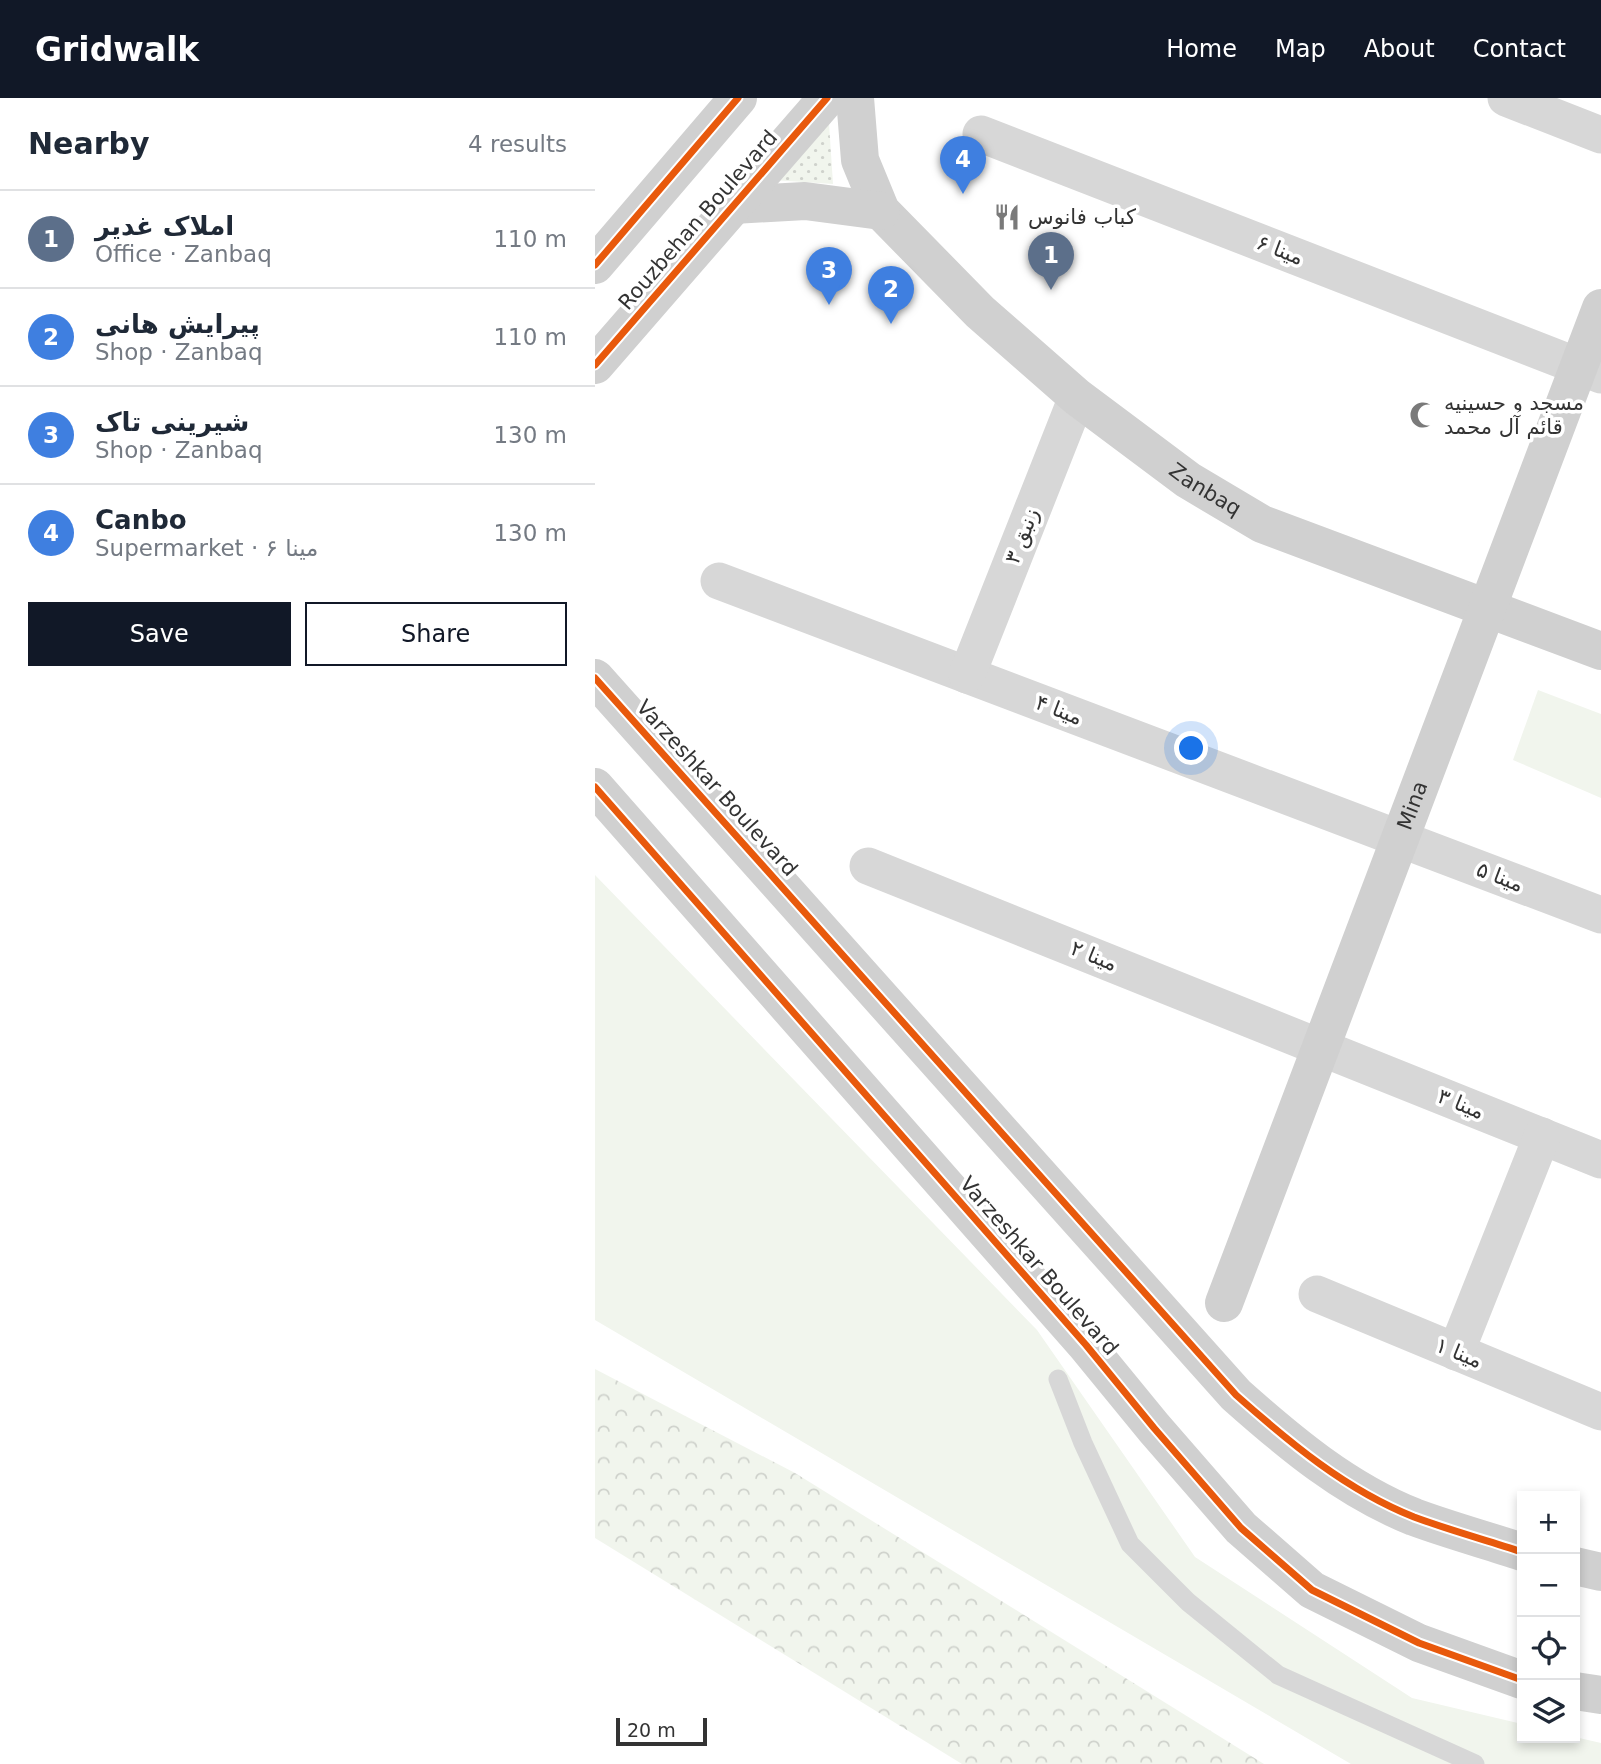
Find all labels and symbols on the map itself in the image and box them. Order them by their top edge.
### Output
street label: Rouzbehan Boulevard [614,126,782,314]
pin: 4 [940,136,986,194]
restaurant icon: کباب فانوس [992,202,1022,232]
place label: کباب فانوس [1028,205,1136,229]
street label: مینا ۶ [1253,230,1307,270]
pin: 1 [1028,232,1074,290]
pin: 3 [806,247,852,305]
pin: 2 [868,266,914,324]
place label: مسجد و حسینیه قائم آل محمد [1444,391,1584,440]
mosque icon: مسجد و حسینیه قائم آل محمد [1408,400,1438,430]
street label: Zanbaq [1164,458,1245,521]
street label: زنبق ۳ [1000,505,1044,567]
street label: مینا ۴ [1032,690,1086,730]
street label: Varzeshkar Boulevard [632,695,802,881]
your location [1174,731,1208,765]
street label: Mina [1392,778,1433,833]
street label: مینا ۵ [1473,857,1527,897]
street label: مینا ۲ [1067,936,1121,976]
street label: مینا ۳ [1434,1084,1488,1124]
street label: Varzeshkar Boulevard [955,1172,1123,1360]
street label: مینا ۱ [1432,1333,1486,1373]
scale bar [616,1715,707,1747]

